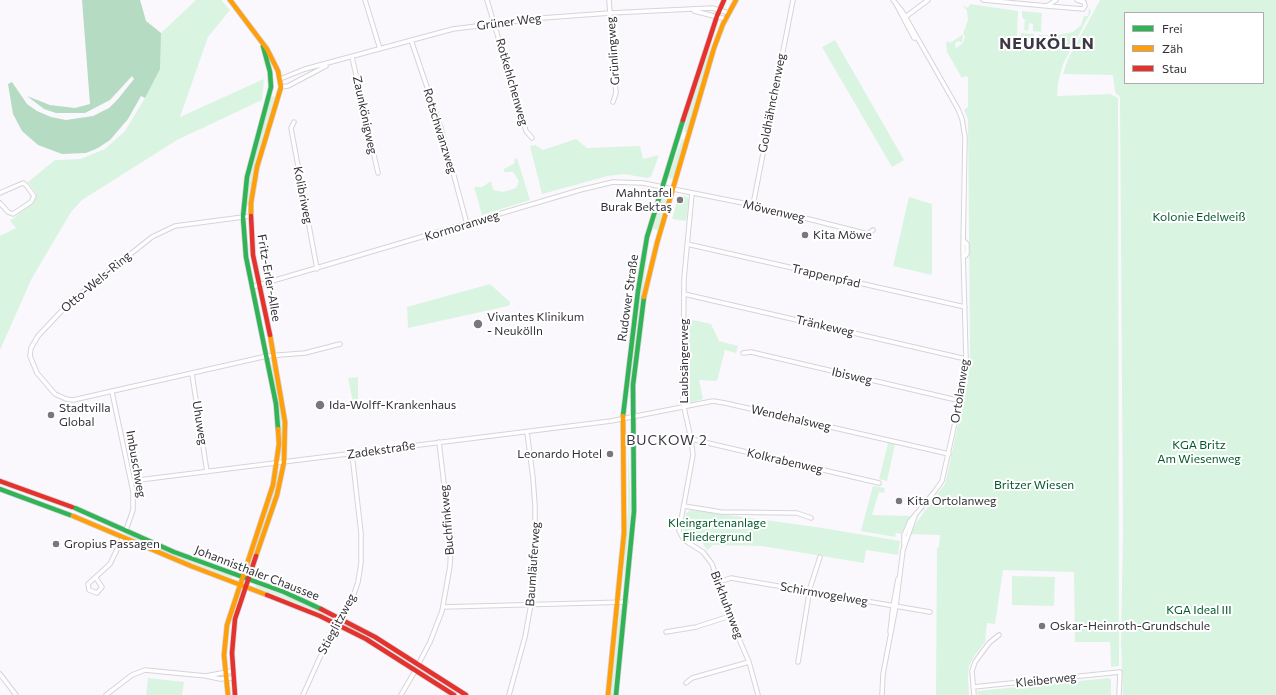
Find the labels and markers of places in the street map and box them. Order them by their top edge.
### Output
place label: Mahntafel Burak Bektaş [601,186,672,214]
marker: Mahntafel Burak Bektaş [675,195,685,205]
place label: Kita Möwe [813,228,872,242]
marker: Kita Möwe [800,230,810,240]
place label: Vivantes Klinikum - Neukölln [487,310,584,338]
marker: Vivantes Klinikum - Neukölln [472,318,484,330]
place label: Ida-Wolff-Krankenhaus [329,398,456,412]
marker: Ida-Wolff-Krankenhaus [314,399,326,411]
place label: Stadtvilla Global [59,401,111,429]
marker: Stadtvilla Global [46,410,56,420]
place label: Leonardo Hotel [517,447,602,461]
marker: Leonardo Hotel [605,449,615,459]
place label: Kita Ortolanweg [907,494,997,508]
marker: Kita Ortolanweg [894,496,904,506]
place label: Gropius Passagen [64,537,160,551]
marker: Gropius Passagen [51,539,61,549]
place label: Oskar-Heinroth-Grundschule [1050,619,1210,633]
marker: Oskar-Heinroth-Grundschule [1037,621,1047,631]

